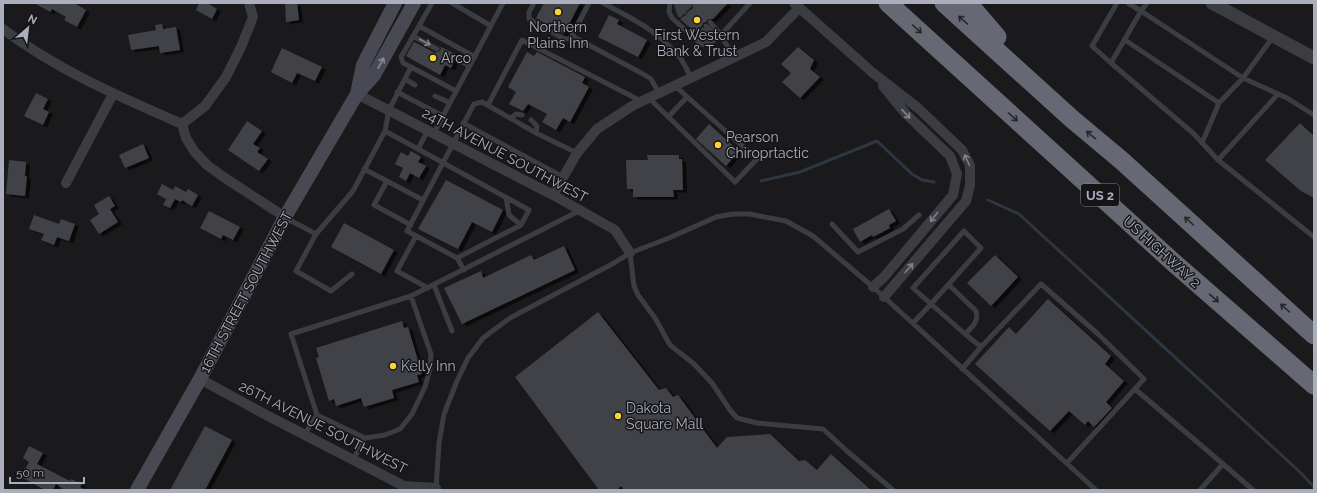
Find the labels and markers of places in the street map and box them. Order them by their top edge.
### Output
marker: Northern Plains Inn [553,7,563,17]
marker: First Western Bank & Trust [692,15,702,25]
place label: Northern Plains Inn [527,19,589,51]
place label: First Western Bank & Trust [654,27,740,59]
place label: Arco [441,50,471,66]
marker: Arco [428,53,438,63]
place label: Pearson Chiroprtactic [726,129,809,161]
marker: Pearson Chiroprtactic [713,140,723,150]
place label: Kelly Inn [401,358,456,374]
marker: Kelly Inn [388,361,398,371]
place label: Dakota Square Mall [626,400,703,432]
marker: Dakota Square Mall [613,411,623,421]

